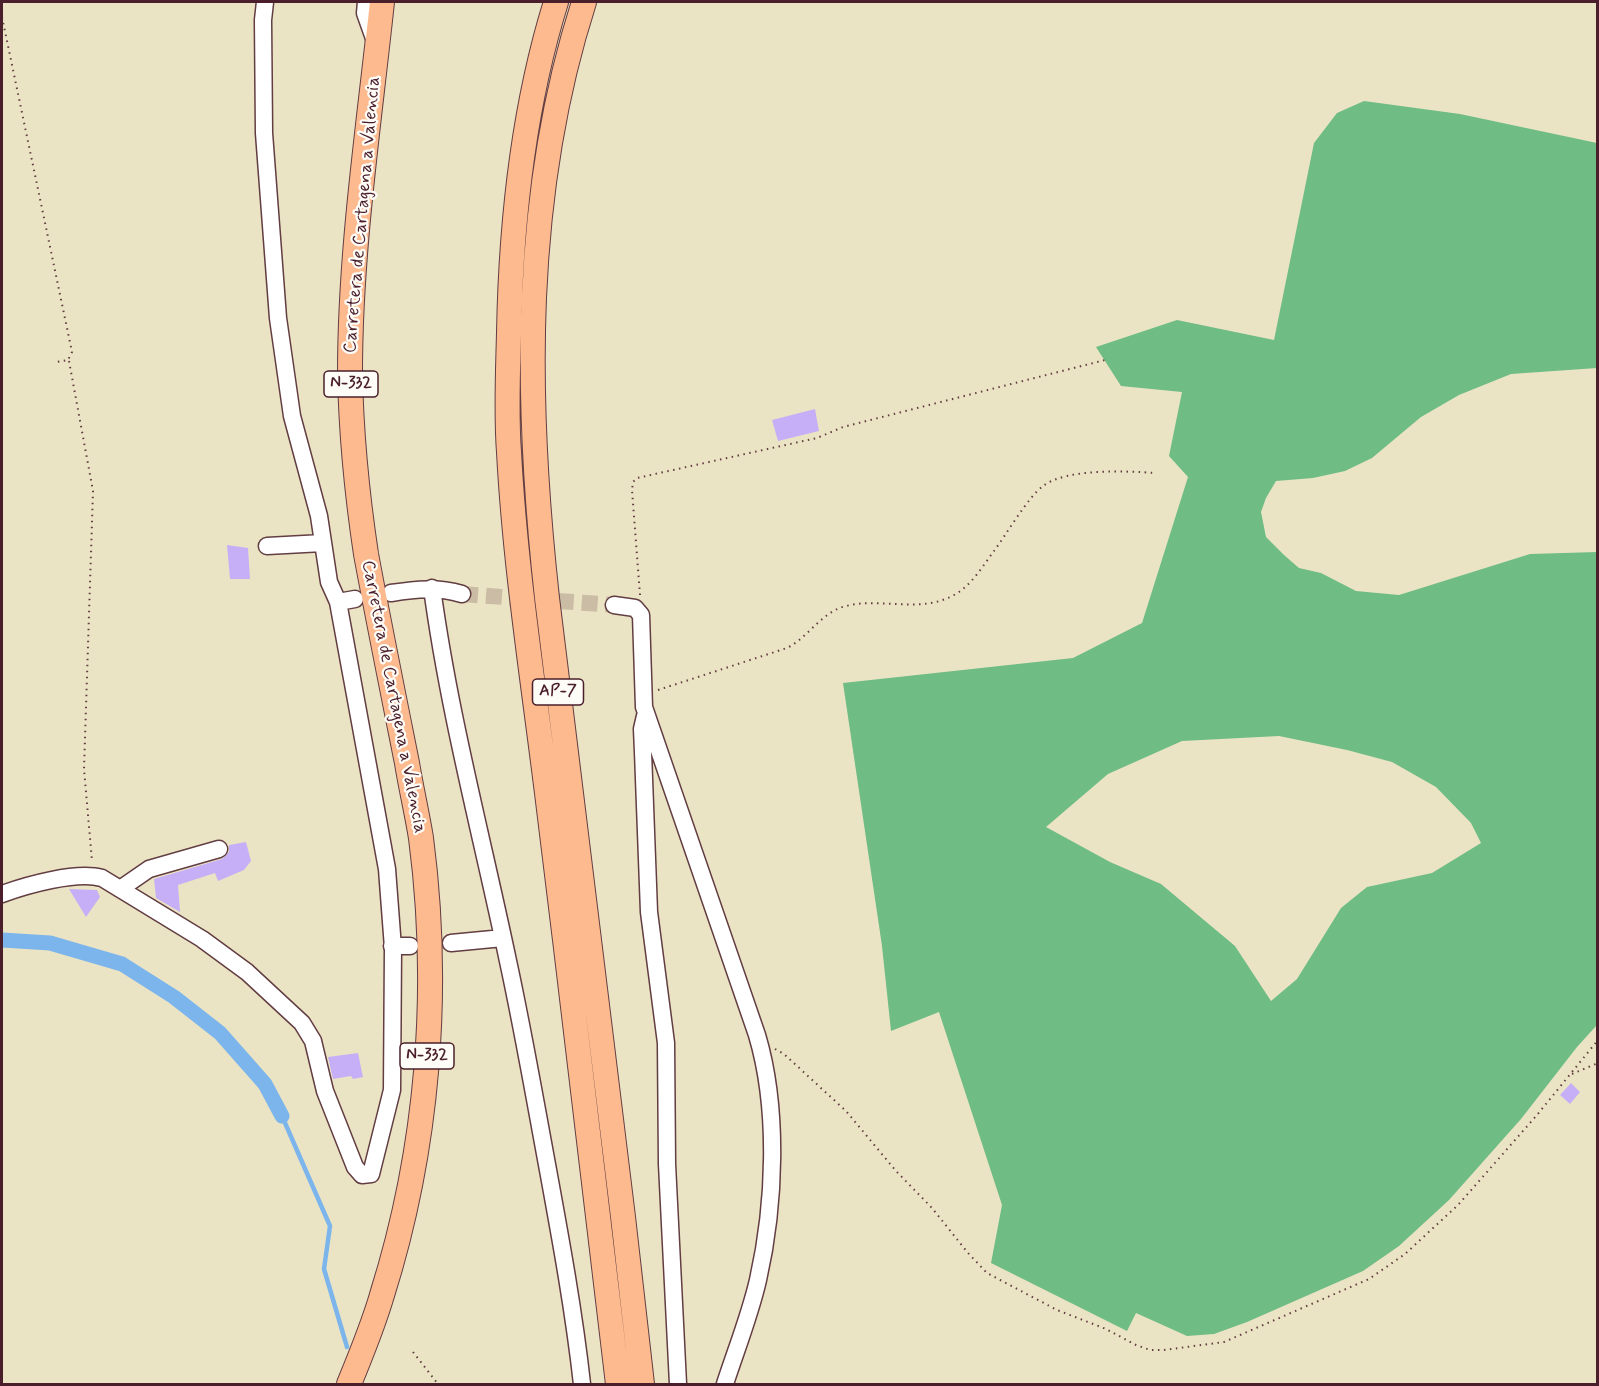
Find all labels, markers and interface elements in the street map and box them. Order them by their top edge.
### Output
street label: Carretera de Cartagena a Valencia [340,76,386,354]
road number: N-332 [324,371,378,397]
street label: Carretera de Cartagena a Valencia [356,559,430,835]
road number: AP-7 [532,679,584,705]
road number: N-332 [400,1043,454,1069]

